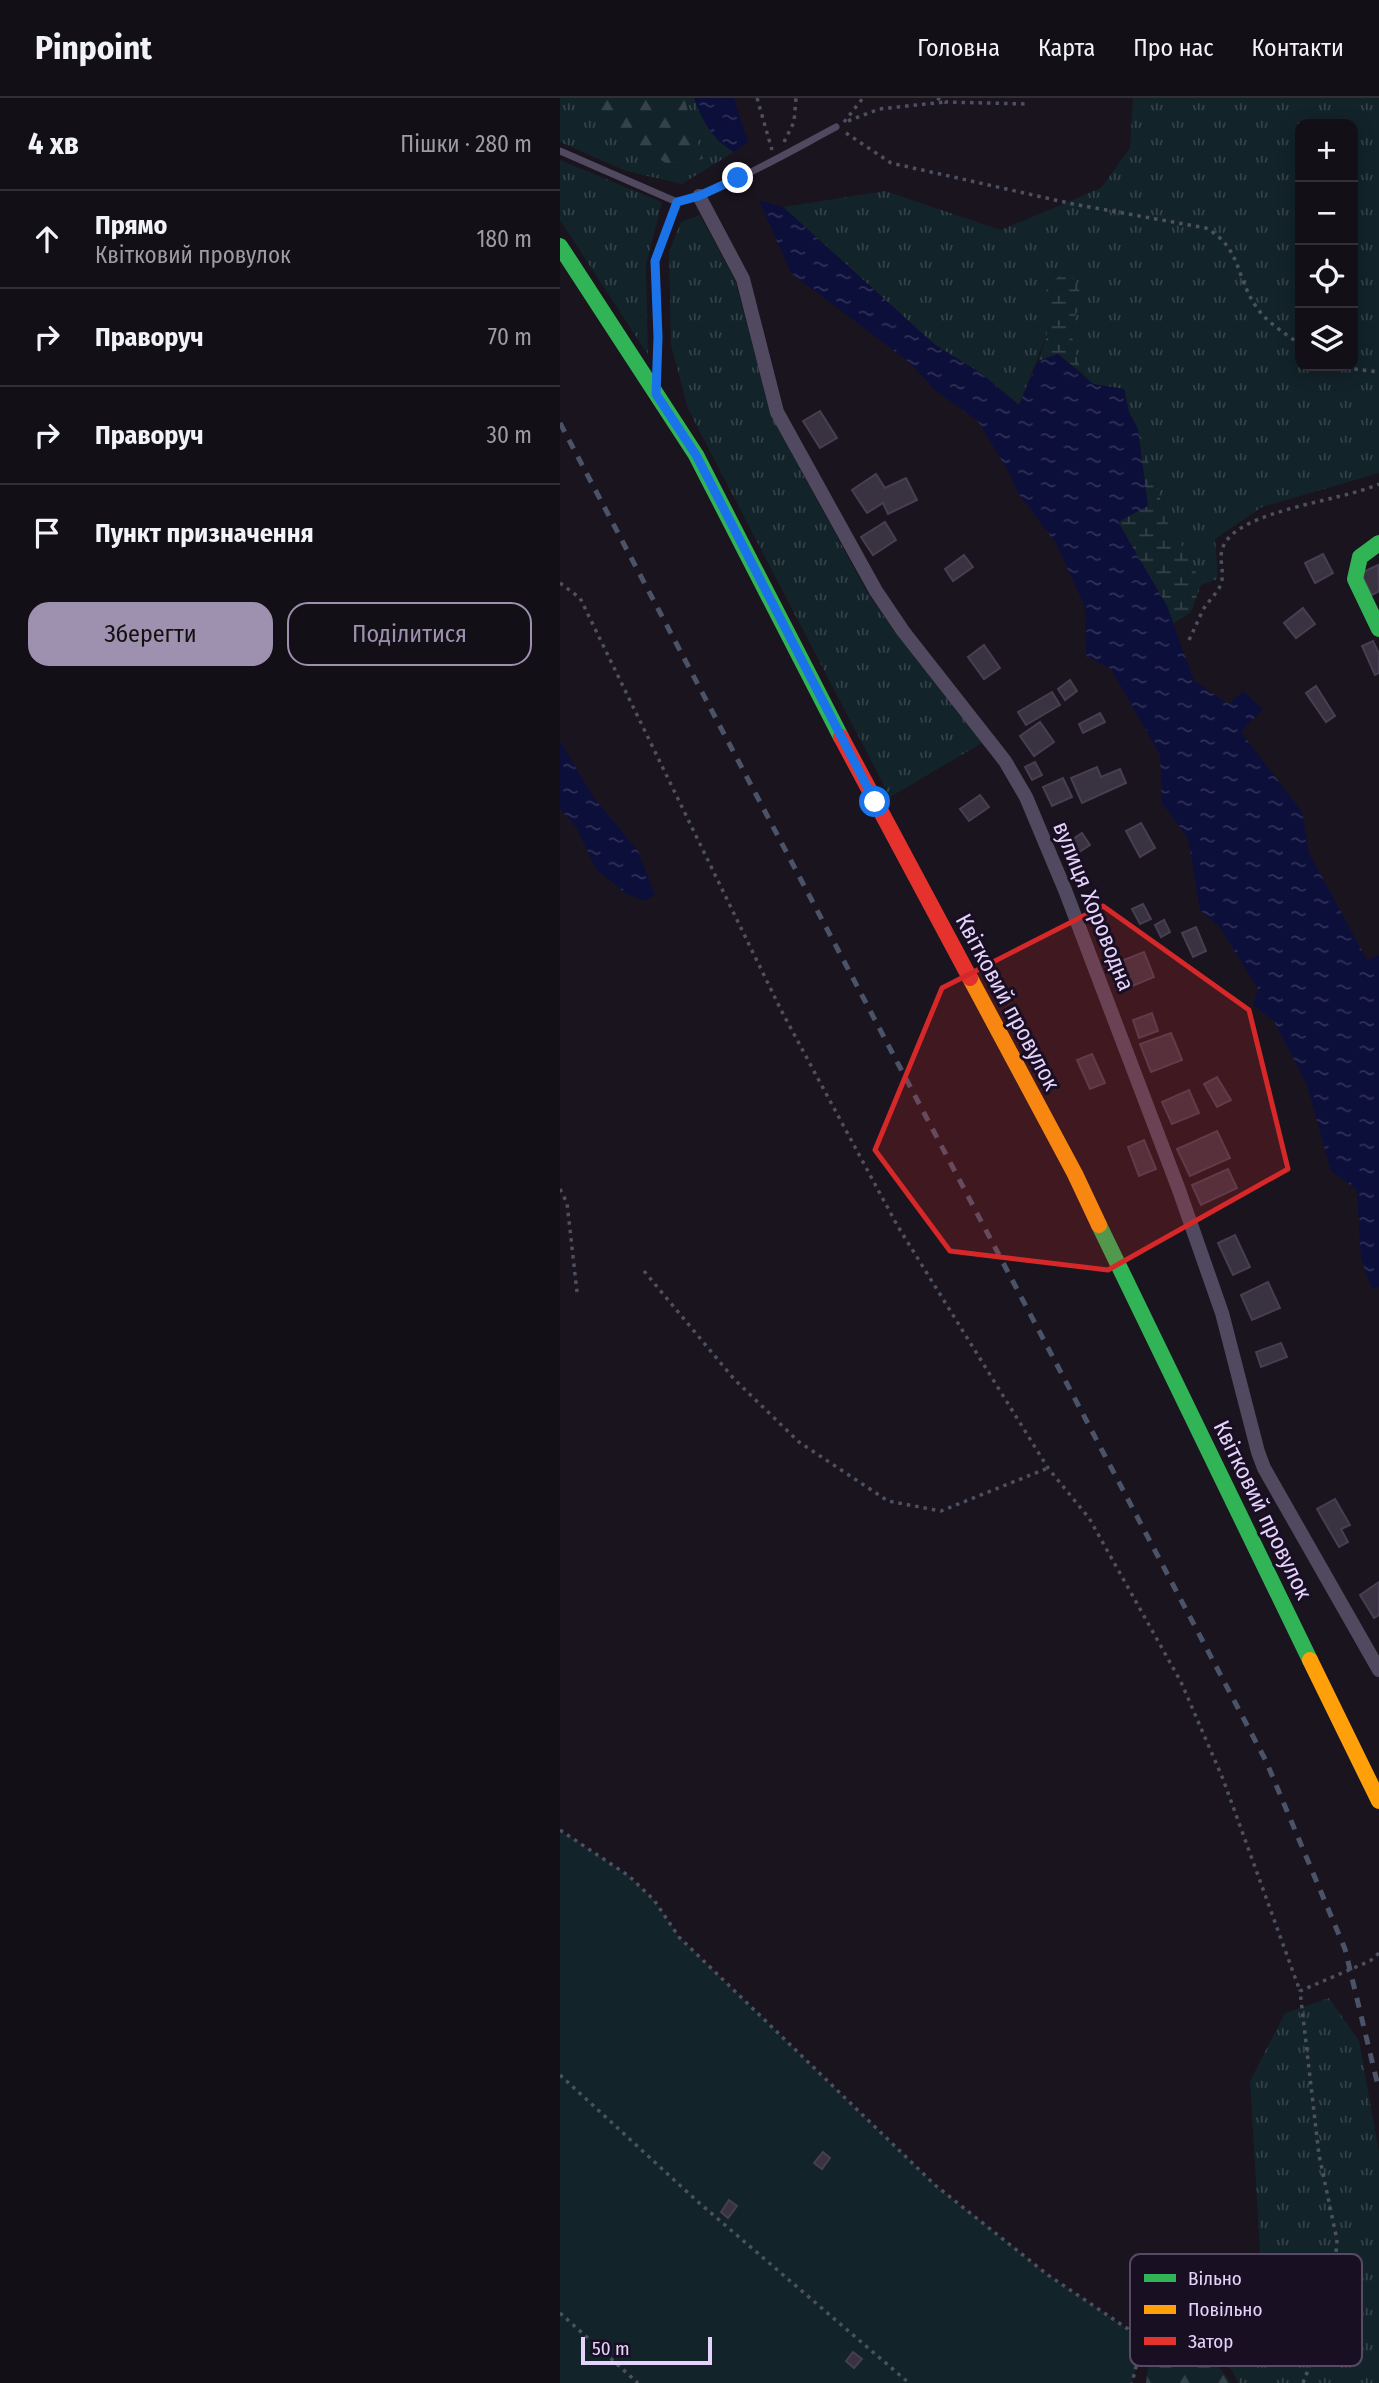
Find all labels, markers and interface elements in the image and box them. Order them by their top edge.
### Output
text: Pinpoint [35,28,152,68]
text: Головна [917,34,1000,62]
text: Карта [1038,34,1095,62]
text: Про нас [1133,34,1214,62]
text: Контакти [1252,34,1344,62]
map controls [1295,119,1358,371]
button: + [1295,119,1358,182]
text: 4 хв [28,126,79,162]
text: Пішки · 280 m [400,130,532,158]
route end [722,162,753,193]
button: − [1295,182,1358,245]
text: Прямо [95,210,167,241]
icon: ahead [28,220,66,258]
text: 180 m [476,225,532,253]
text: Квітковий провулок [95,241,291,269]
button: locate [1295,245,1358,308]
button: layers [1295,308,1358,371]
icon: right [28,318,66,356]
text: Праворуч [95,322,204,353]
text: 70 m [488,323,532,351]
icon: right [28,416,66,454]
text: Праворуч [95,420,204,451]
text: 30 m [487,421,532,449]
icon: arrive [28,514,66,552]
text: Пункт призначення [95,518,314,549]
button: Зберегти [28,602,273,666]
button: Поділитися [287,602,532,666]
route start [859,786,890,817]
street label: вулиця Хороводна [1047,817,1141,995]
street label: Квітковий провулок [950,909,1066,1095]
street label: Квітковий провулок [1207,1416,1319,1604]
legend [1130,2254,1362,2366]
text: Вільно [1188,2267,1242,2290]
text: Повільно [1188,2298,1262,2321]
text: Затор [1188,2330,1233,2353]
scale bar [581,2334,712,2366]
text: 50 m [592,2337,630,2360]

